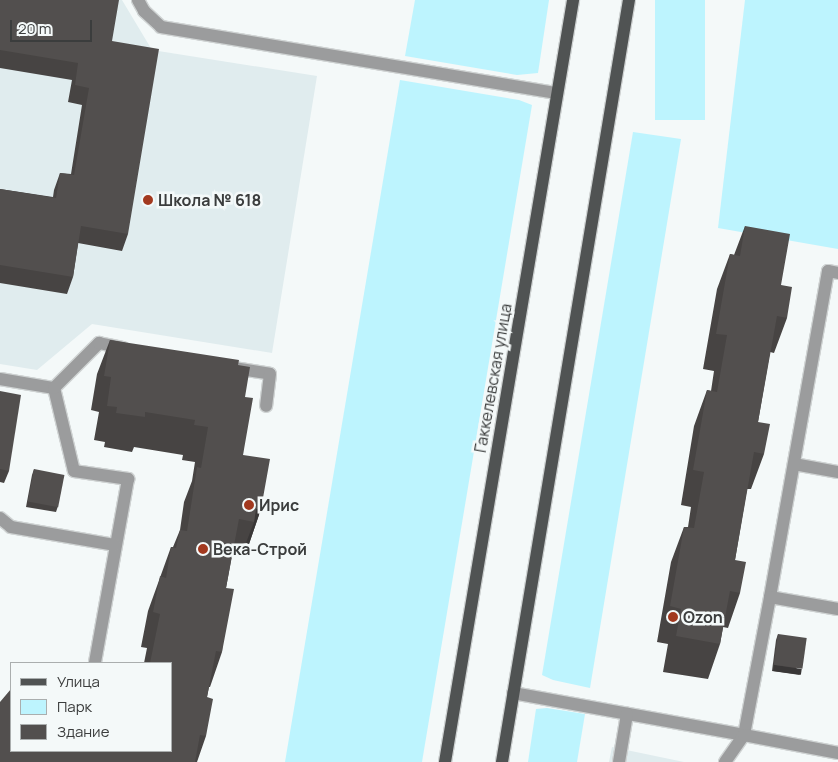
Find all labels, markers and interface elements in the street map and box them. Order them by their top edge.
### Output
scale bar [12,10,95,42]
text: 20 m [18,18,51,39]
place label: Школа № 618 [158,190,261,210]
marker: Школа № 618 [142,194,154,206]
street label: Гаккелевская улица [470,302,516,454]
place label: Ирис [259,495,299,515]
marker: Ирис [243,499,255,511]
place label: Века-Строй [213,539,307,559]
marker: Века-Строй [197,543,209,555]
place label: Ozon [683,607,723,627]
marker: Ozon [667,611,679,623]
legend [10,662,172,752]
text: Улица [57,671,100,692]
text: Парк [57,696,92,717]
text: Здание [57,721,109,742]

